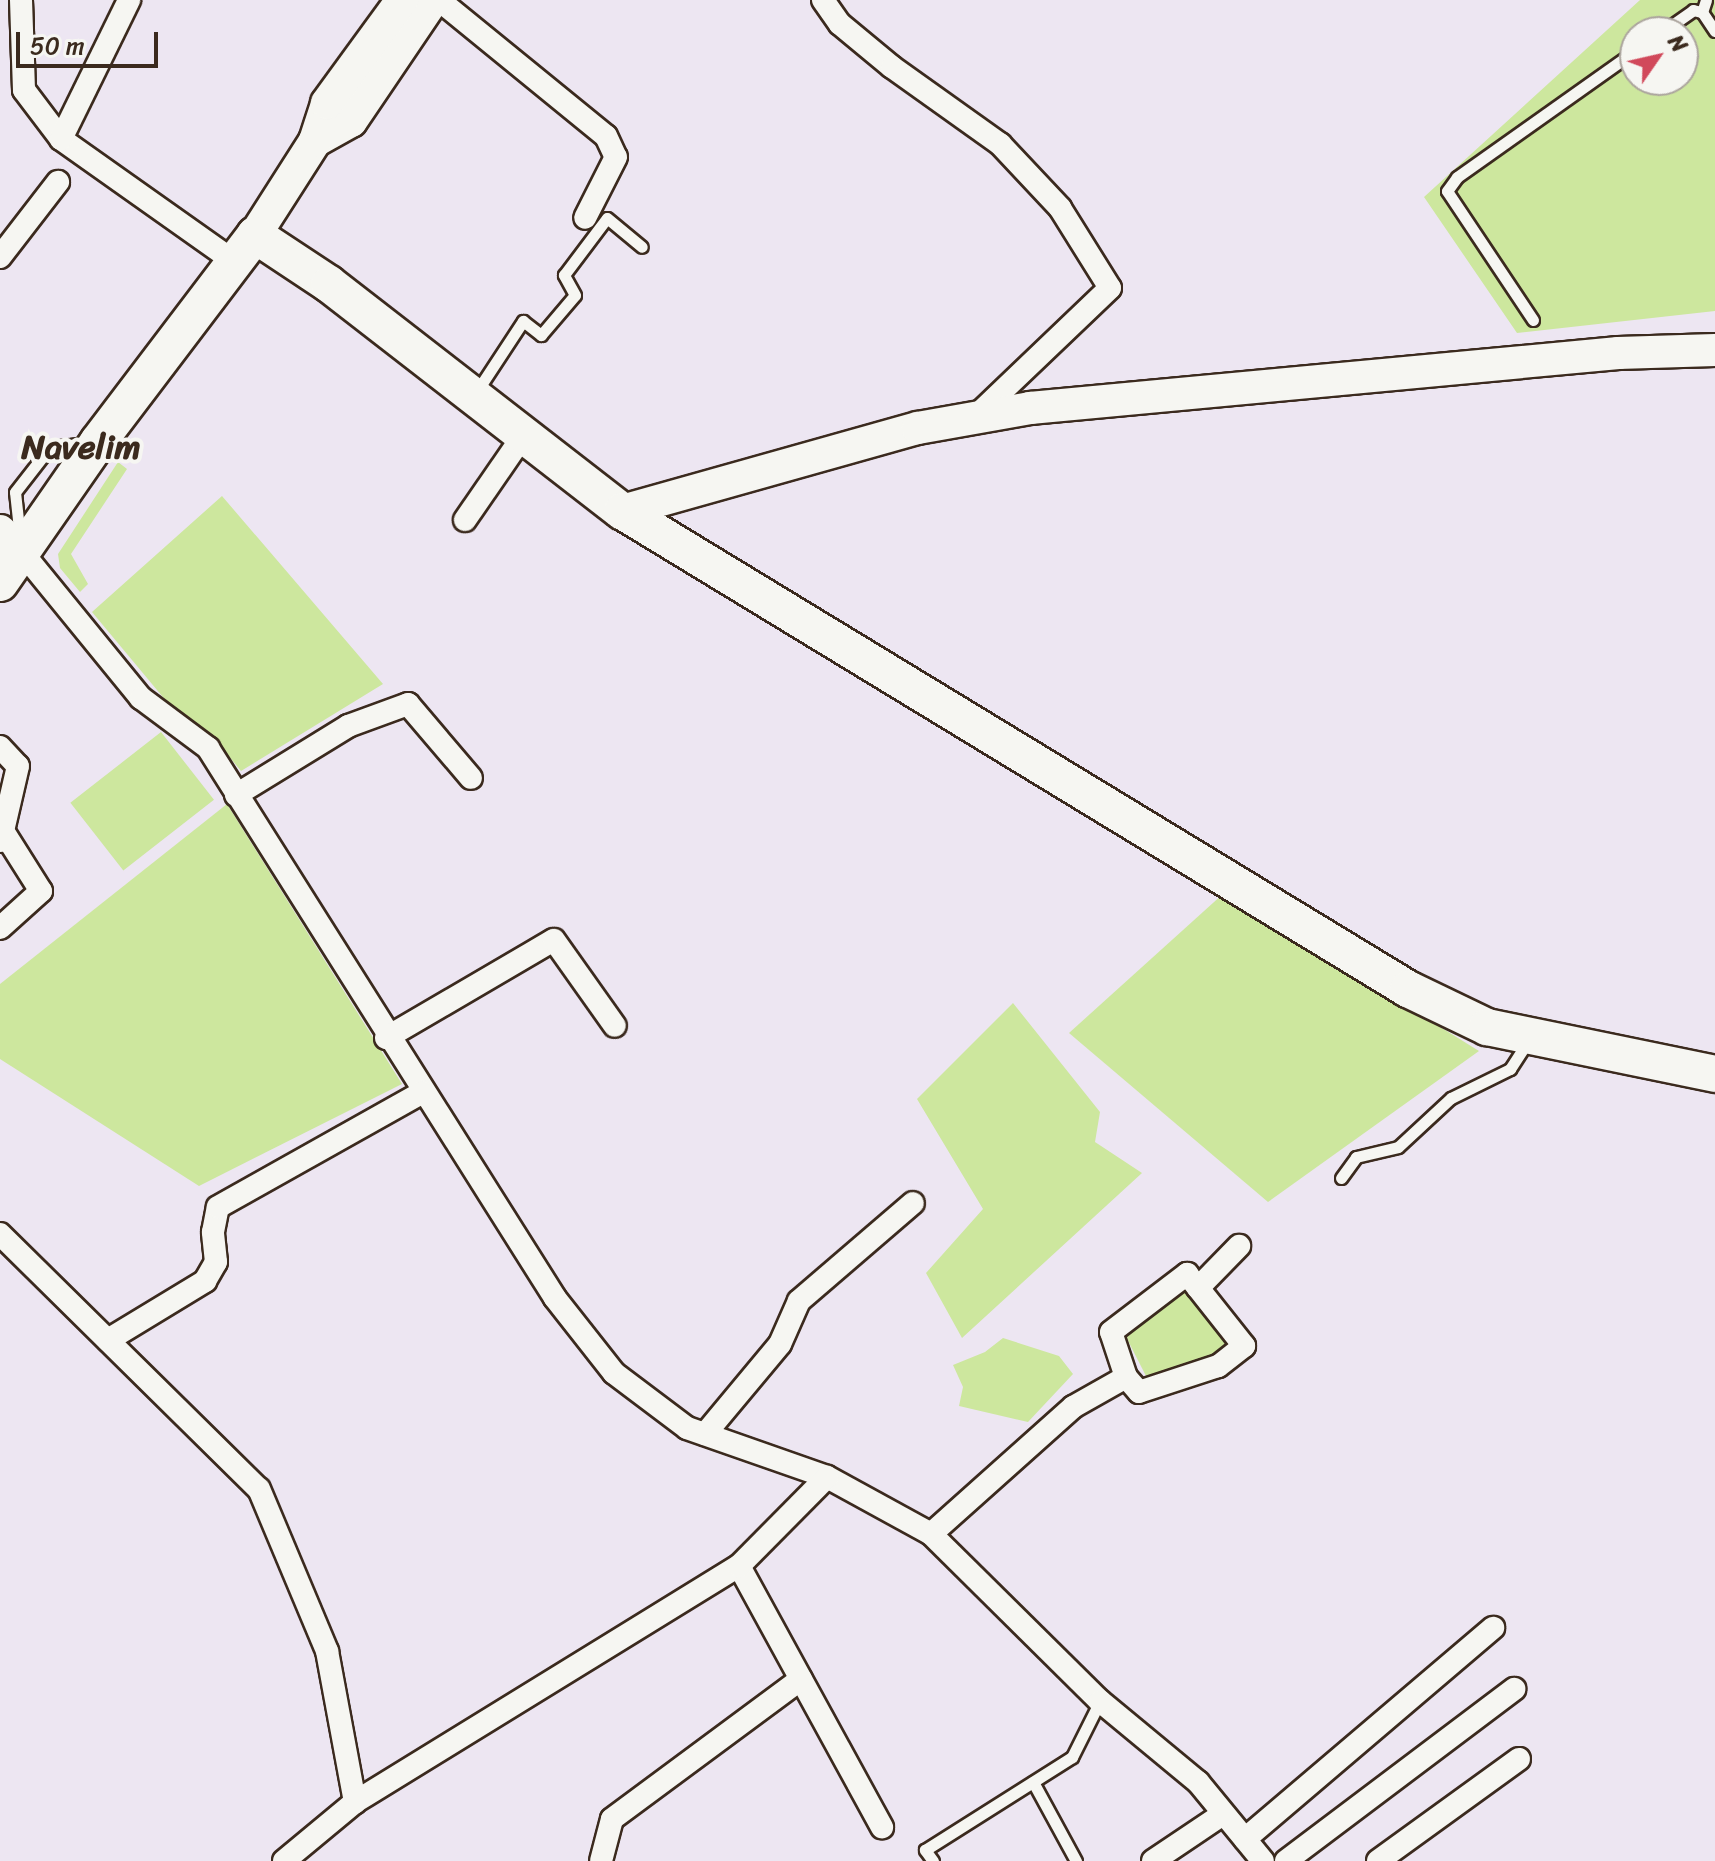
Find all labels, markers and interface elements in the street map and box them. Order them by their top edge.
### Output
scale bar [20,16,162,66]
north arrow [1619,16,1699,96]
text: 50 m [30,25,85,67]
text: N [1657,26,1698,61]
district label: Navelim [21,428,141,468]

